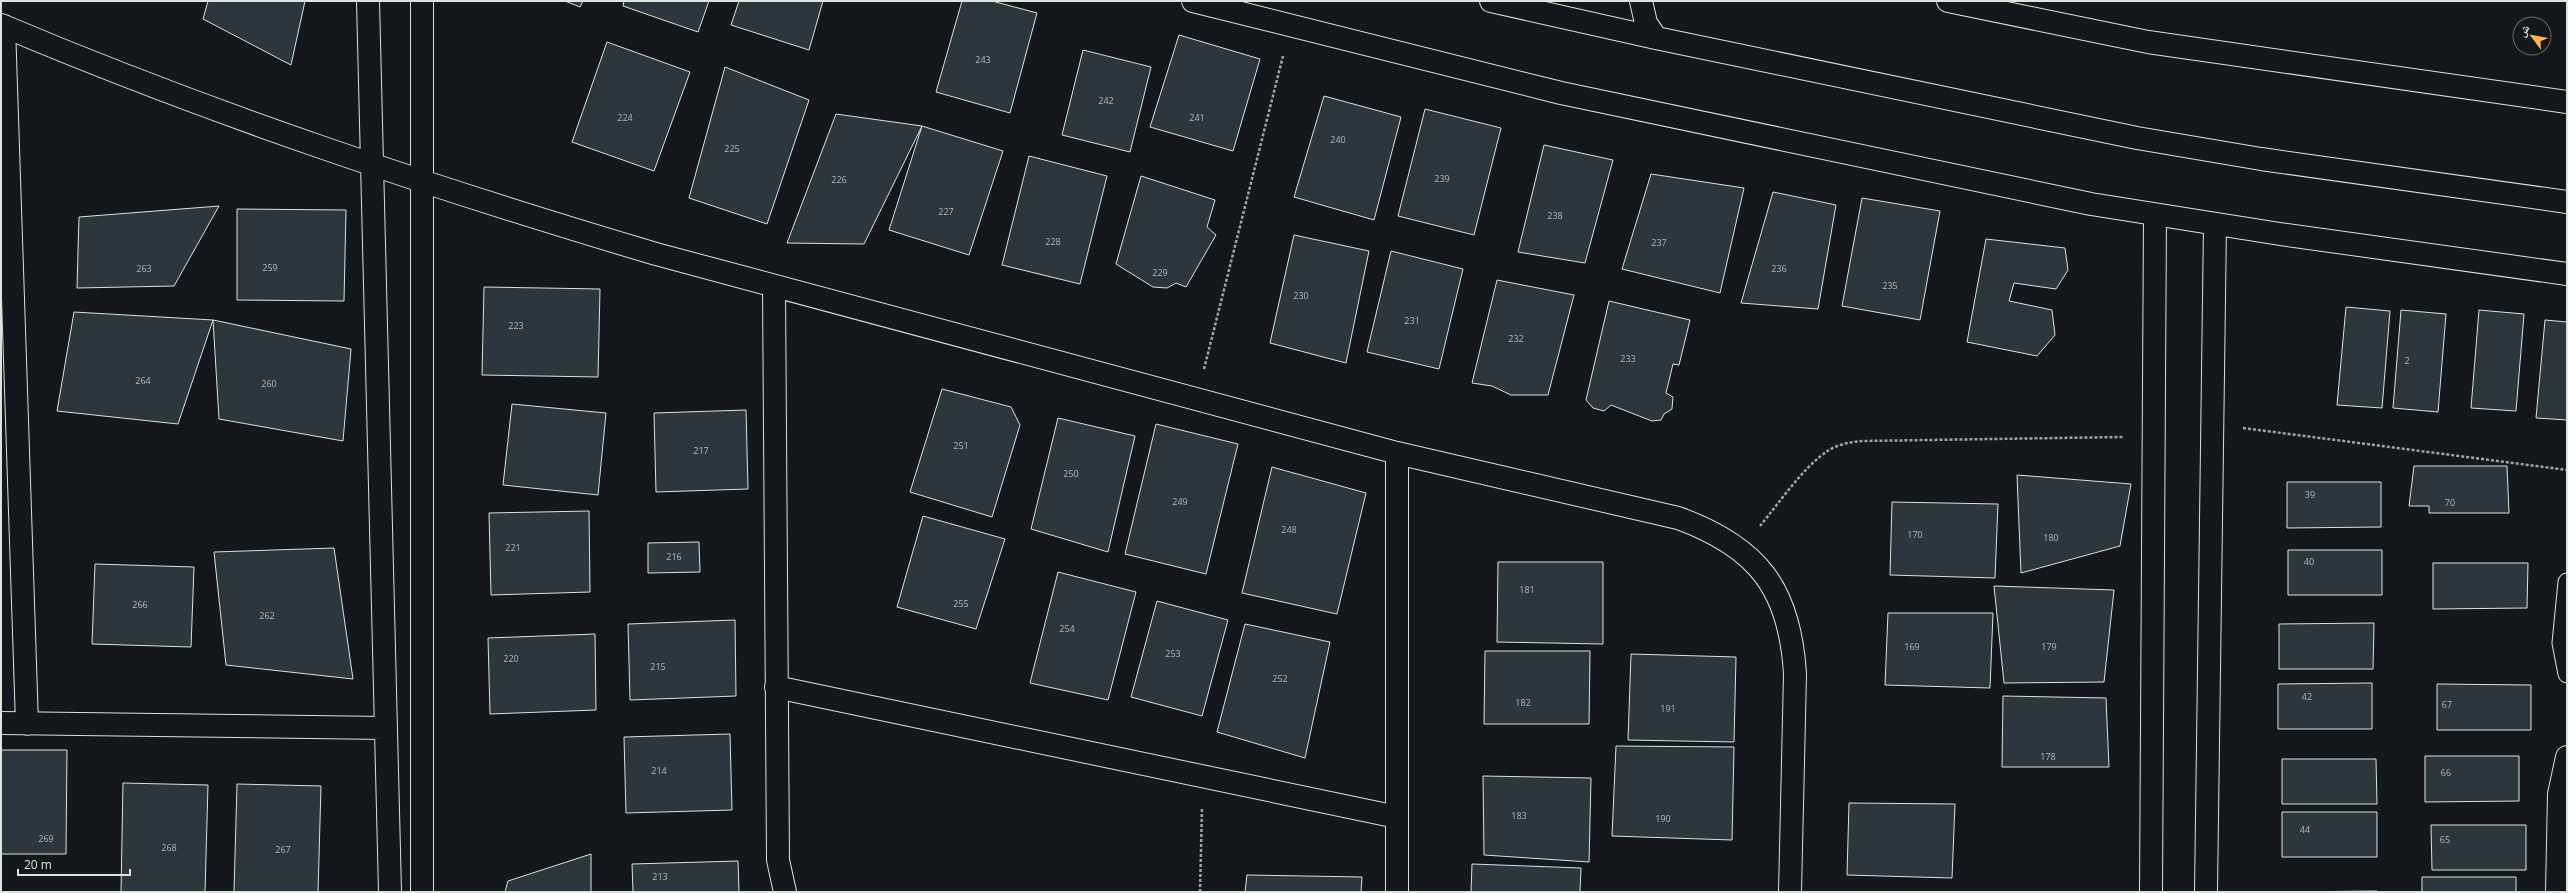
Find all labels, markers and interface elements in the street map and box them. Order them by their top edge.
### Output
north arrow [2512,16,2552,56]
text: ش [2514,21,2534,40]
house number: 243 [975,53,991,66]
house number: 242 [1098,94,1114,107]
house number: 224 [617,111,633,124]
house number: 241 [1189,111,1205,124]
house number: 240 [1330,133,1346,146]
house number: 225 [724,142,740,155]
house number: 239 [1434,172,1450,185]
house number: 226 [831,173,847,186]
house number: 227 [938,205,954,218]
house number: 238 [1547,209,1563,222]
house number: 228 [1045,235,1061,248]
house number: 237 [1651,236,1667,249]
house number: 259 [262,261,278,274]
house number: 263 [136,262,152,275]
house number: 236 [1771,262,1787,275]
house number: 229 [1152,266,1168,279]
house number: 235 [1882,279,1898,292]
house number: 230 [1293,289,1309,302]
house number: 231 [1404,314,1420,327]
house number: 223 [508,319,524,332]
house number: 232 [1508,332,1524,345]
house number: 233 [1620,352,1636,365]
house number: 2 [2404,354,2410,367]
house number: 264 [135,374,151,387]
house number: 260 [261,377,277,390]
house number: 251 [953,439,969,452]
house number: 217 [693,444,709,457]
house number: 250 [1063,467,1079,480]
house number: 39 [2305,488,2315,501]
house number: 249 [1172,495,1188,508]
house number: 70 [2445,496,2455,509]
house number: 248 [1281,523,1297,536]
house number: 170 [1907,528,1923,541]
house number: 180 [2043,531,2059,544]
house number: 221 [505,541,521,554]
house number: 216 [666,550,682,563]
house number: 40 [2304,555,2314,568]
house number: 181 [1519,583,1535,596]
house number: 255 [953,597,969,610]
house number: 266 [132,598,148,611]
house number: 262 [259,609,275,622]
house number: 254 [1059,622,1075,635]
house number: 169 [1904,640,1920,653]
house number: 179 [2041,640,2057,653]
house number: 253 [1165,647,1181,660]
house number: 220 [503,652,519,665]
house number: 215 [650,660,666,673]
house number: 252 [1272,672,1288,685]
house number: 42 [2302,690,2312,703]
house number: 182 [1515,696,1531,709]
house number: 67 [2442,698,2452,711]
house number: 191 [1660,702,1676,715]
house number: 178 [2040,750,2056,763]
house number: 214 [651,764,667,777]
house number: 66 [2441,766,2451,779]
house number: 183 [1511,809,1527,822]
house number: 190 [1655,812,1671,825]
house number: 44 [2300,823,2310,836]
house number: 269 [38,832,54,845]
house number: 65 [2440,833,2450,846]
house number: 268 [161,841,177,854]
house number: 267 [275,843,291,856]
scale bar [18,851,130,877]
text: 20 m [24,856,52,873]
house number: 213 [652,870,668,883]

